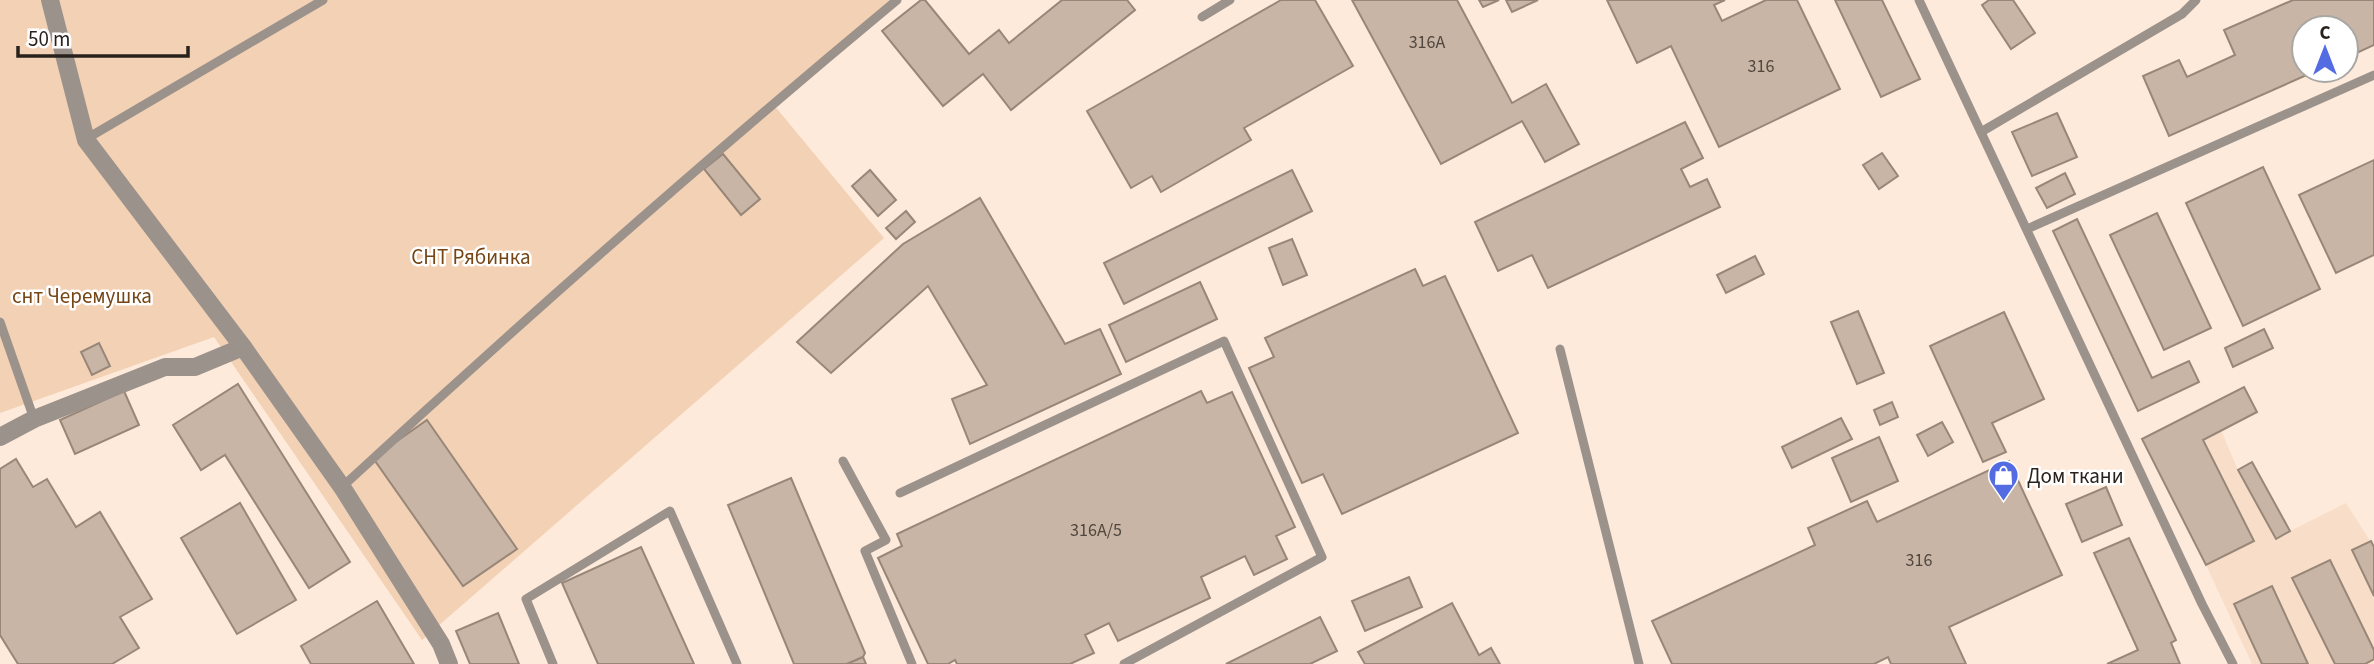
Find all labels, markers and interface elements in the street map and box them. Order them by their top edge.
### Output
scale bar [18,14,187,58]
north arrow [2290,14,2360,84]
text: С [2319,20,2331,47]
text: 50 m [28,24,70,54]
house number: 316А [1409,30,1446,55]
house number: 316 [1748,54,1774,79]
park label: СНТ Рябинка [411,242,531,272]
park label: снт Черемушка [12,281,152,311]
shop icon: Дом ткани [1987,459,2021,503]
place label: Дом ткани [2027,461,2124,491]
house number: 316А/5 [1070,518,1122,543]
house number: 316 [1906,548,1932,573]

